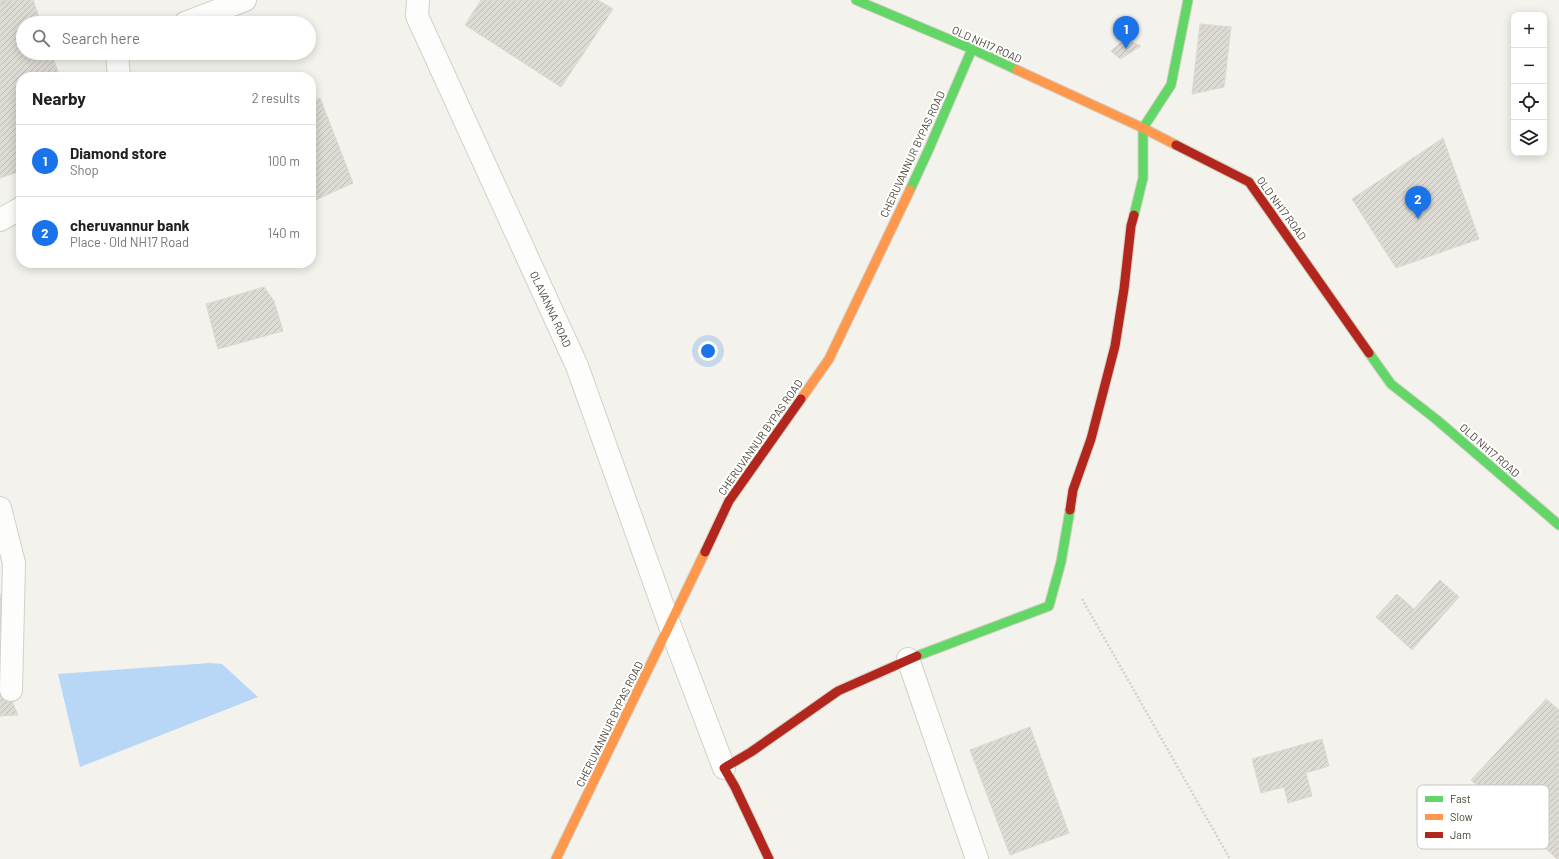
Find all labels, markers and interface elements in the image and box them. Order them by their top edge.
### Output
map controls [1511,12,1547,156]
button: + [1511,12,1547,48]
search box [16,16,316,60]
pin: 1 [1113,16,1139,49]
street label: OLD NH17 ROAD [950,23,1024,65]
icon: search [30,27,52,49]
text: Search here [62,29,140,47]
button: − [1511,48,1547,84]
button: locate [1511,84,1547,120]
text: Nearby [32,88,86,108]
street label: CHERUVANNUR BYPAS ROAD [877,88,947,219]
text: 2 results [252,90,300,106]
button: layers [1511,120,1547,156]
text: Diamond store [70,144,167,162]
text: 1 [43,153,47,169]
text: 100 m [267,153,300,169]
text: Shop [70,162,99,178]
street label: OLD NH17 ROAD [1255,174,1309,242]
pin: 2 [1405,186,1431,219]
text: cheruvannur bank [70,216,190,234]
text: 2 [41,225,49,241]
text: 140 m [268,225,300,241]
text: Place · Old NH17 Road [70,234,189,250]
street label: OLAVANNA ROAD [528,269,574,349]
your location [698,341,718,361]
street label: CHERUVANNUR BYPAS ROAD [715,376,805,497]
street label: OLD NH17 ROAD [1457,420,1523,480]
street label: CHERUVANNUR BYPAS ROAD [573,659,645,789]
legend [1417,785,1549,849]
text: Fast [1450,792,1471,805]
text: Slow [1450,810,1473,823]
text: Jam [1450,828,1471,841]

